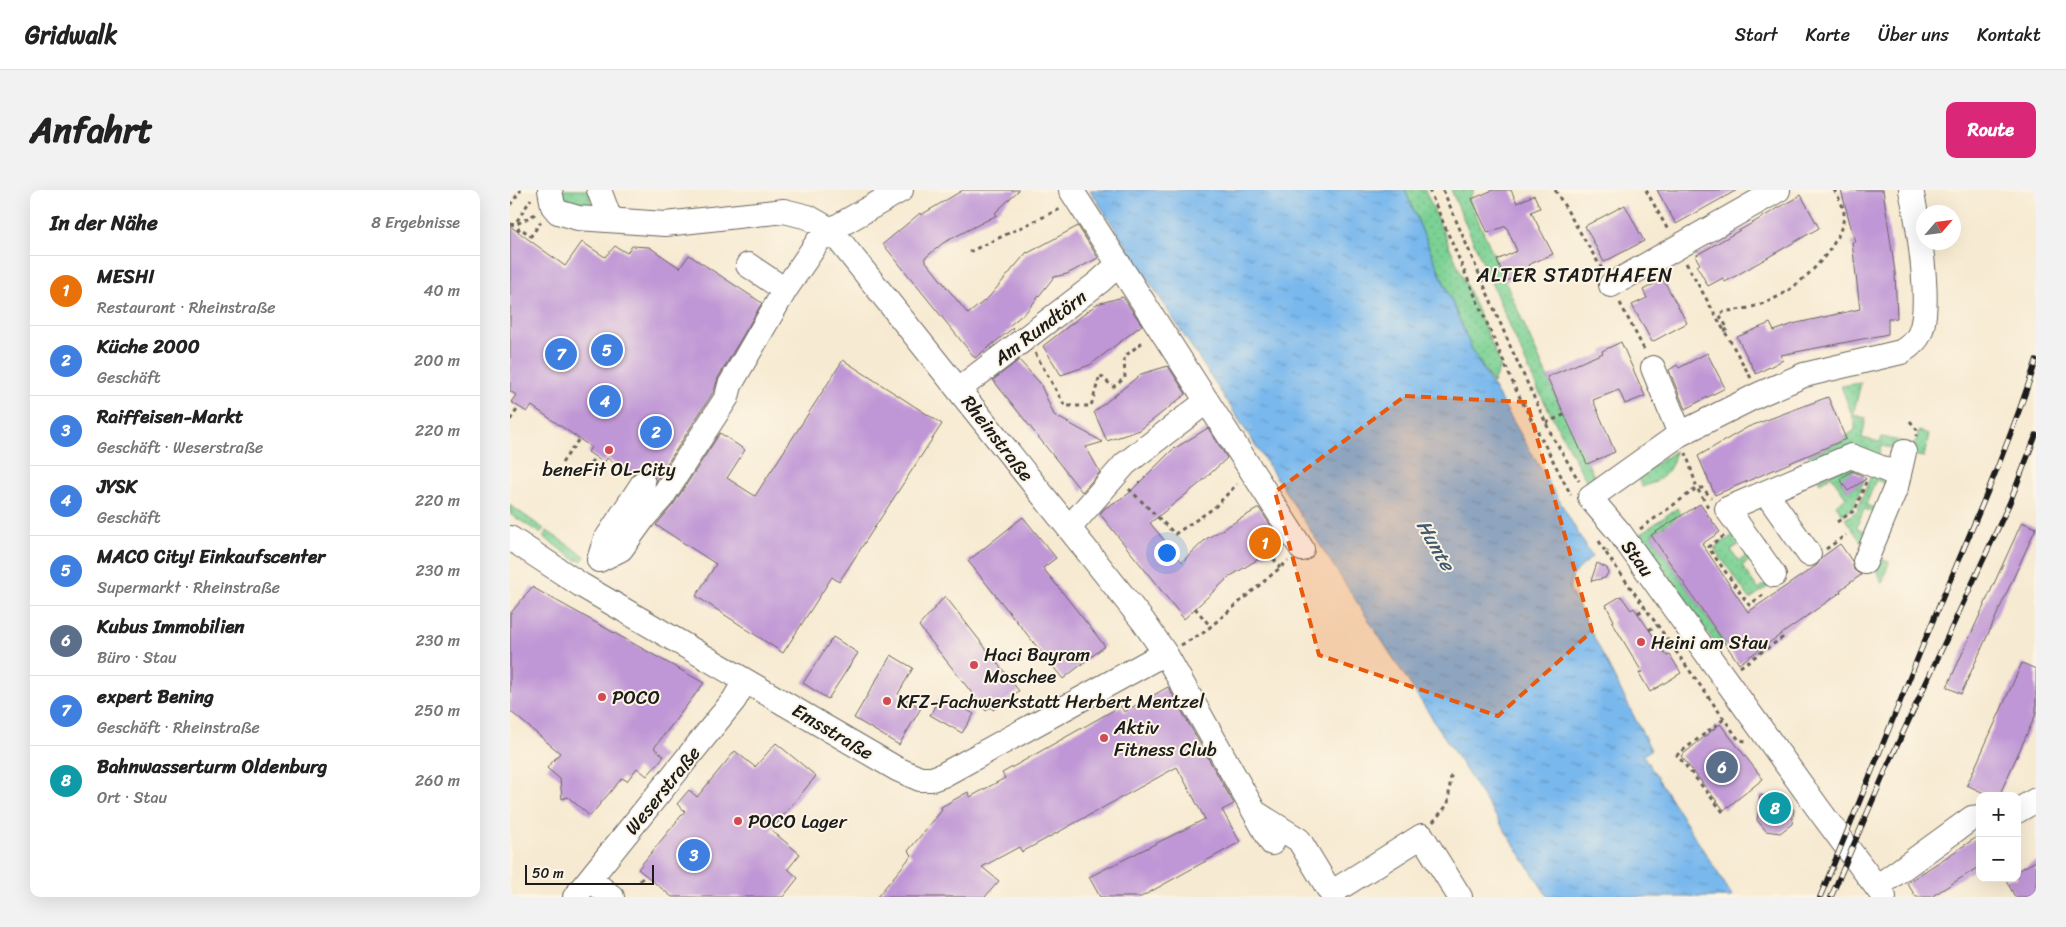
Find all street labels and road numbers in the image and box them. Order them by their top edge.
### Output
street label: Am Rundtörn [986,281,1094,374]
street label: Rheinstraße [953,388,1042,489]
street label: Stau [1613,532,1663,584]
street label: Emsstraße [786,694,880,769]
street label: Weserstraße [616,738,709,842]

